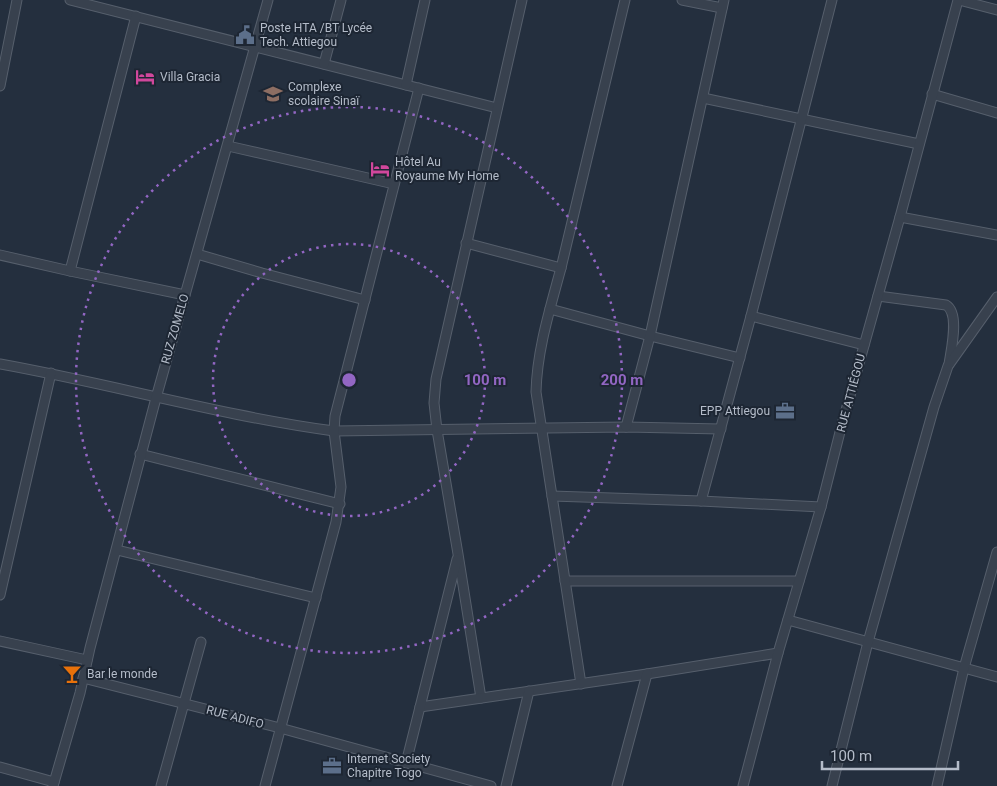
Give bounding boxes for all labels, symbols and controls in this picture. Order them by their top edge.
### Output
place label: Poste HTA /BT Lycée Tech. Attiegou [260,21,372,49]
public building icon: Poste HTA /BT Lycée Tech. Attiegou [234,24,256,46]
hotel icon: Villa Gracia [134,66,156,88]
place label: Villa Gracia [160,70,220,84]
place label: Complexe scolaire Sinaï [288,80,360,108]
school or university icon: Complexe scolaire Sinaï [262,83,284,105]
place label: Hôtel Au Royaume My Home [395,155,499,183]
hotel icon: Hôtel Au Royaume My Home [369,158,391,180]
street label: RUZ ZOMELO [158,292,192,366]
street label: RUE ATTIÉGOU [833,352,868,434]
centre of rings [340,371,358,389]
text: 100 m [464,371,506,389]
text: 200 m [601,371,643,389]
office icon: EPP Attiegou [774,400,796,422]
place label: EPP Attiegou [700,404,770,418]
bar icon: Bar le monde [61,663,83,685]
place label: Bar le monde [87,667,157,681]
street label: RUE ADIFO [205,703,265,731]
scale bar [822,738,958,770]
text: 100 m [830,747,872,765]
place label: Internet Society Chapitre Togo [347,752,431,780]
office icon: Internet Society Chapitre Togo [321,755,343,777]

